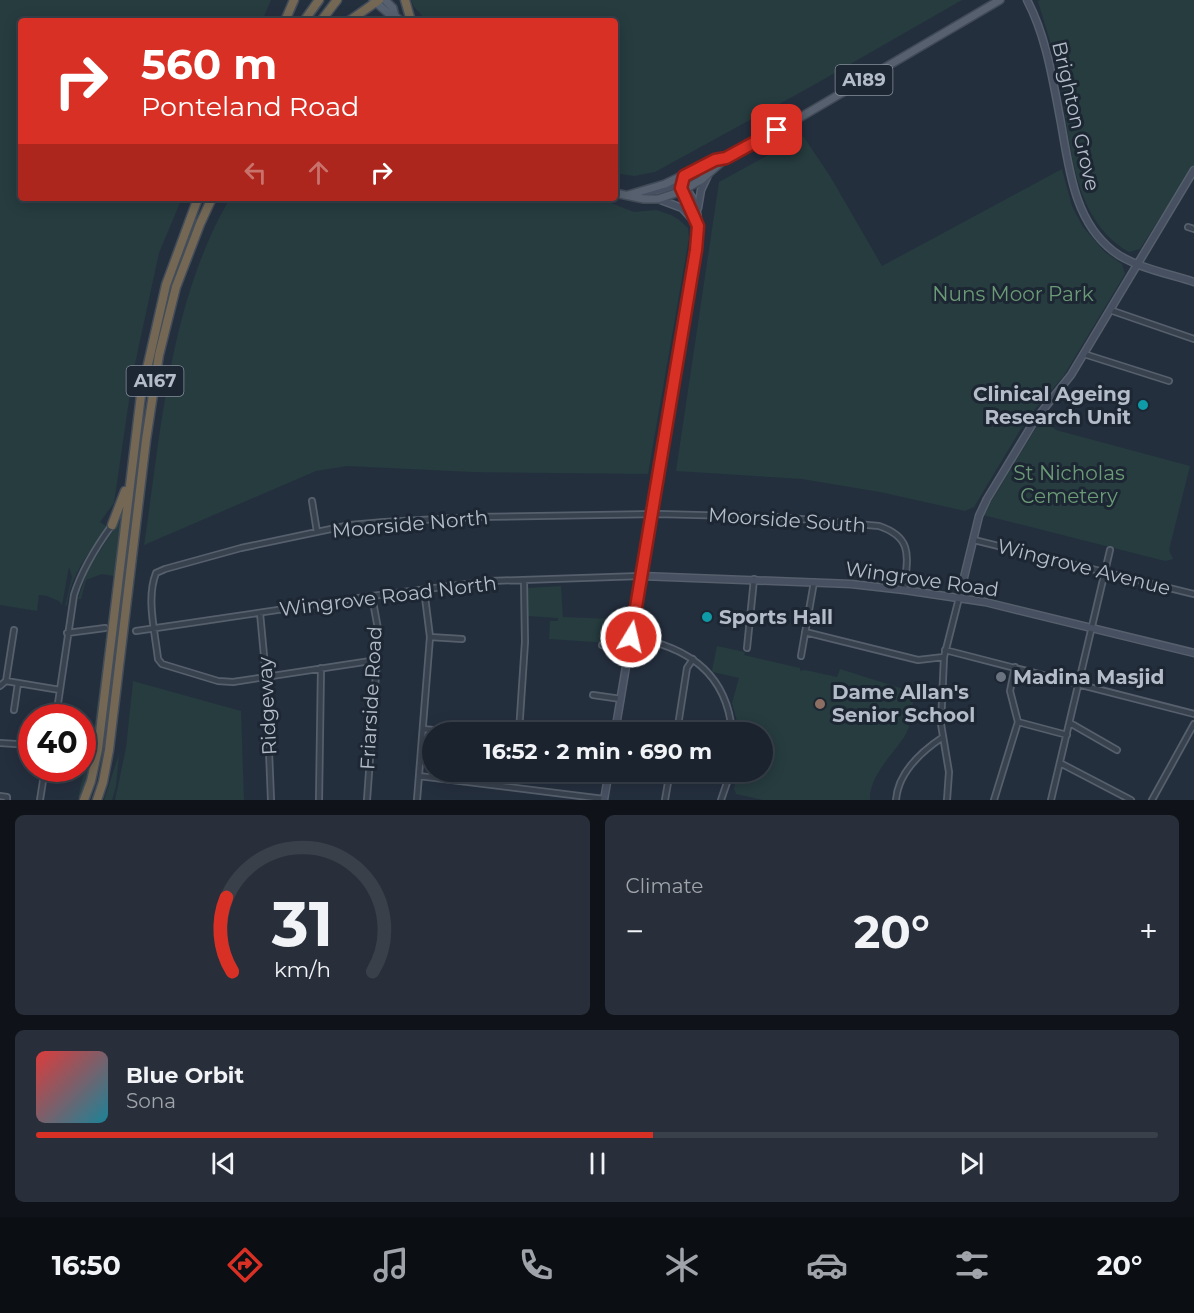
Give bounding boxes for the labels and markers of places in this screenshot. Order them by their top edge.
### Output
pin [751,104,802,155]
place label: Clinical Ageing Research Unit [973,382,1131,429]
marker: Clinical Ageing Research Unit [1136,398,1150,412]
place label: Sports Hall [719,605,833,629]
marker: Sports Hall [700,610,714,624]
place label: Madina Masjid [1013,665,1164,689]
marker: Madina Masjid [994,670,1008,684]
place label: Dame Allan's Senior School [832,680,975,727]
marker: Dame Allan's Senior School [813,697,827,711]

